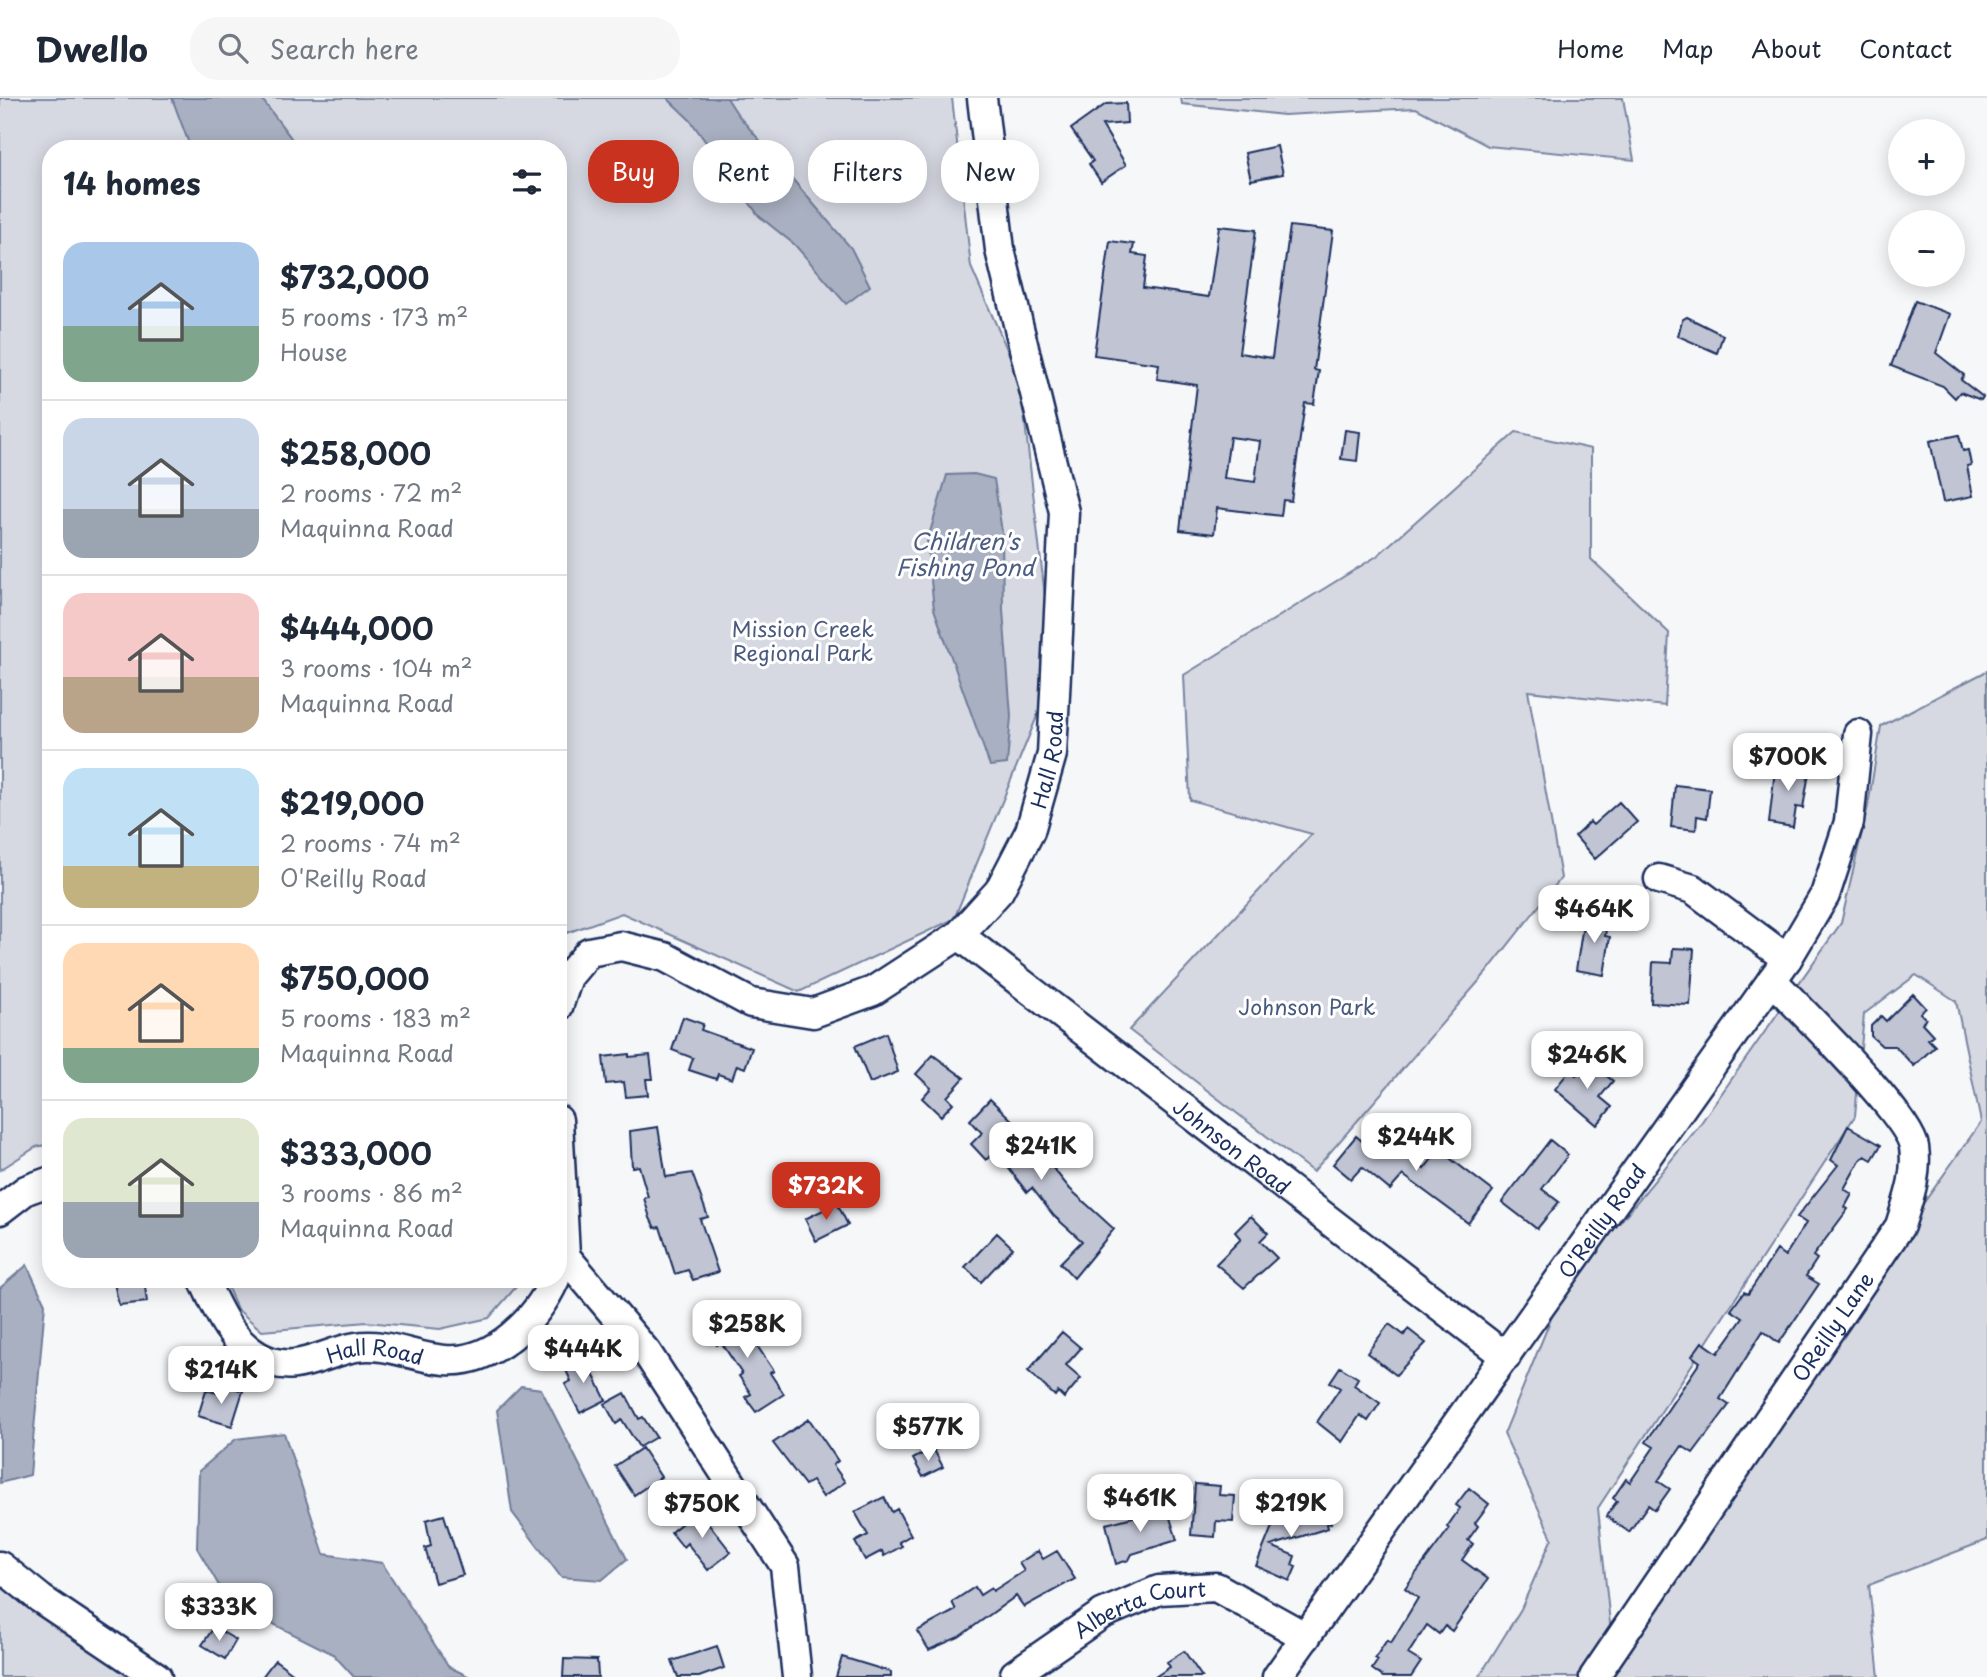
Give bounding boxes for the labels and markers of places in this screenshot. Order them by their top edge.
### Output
pin: $700K [1739,734,1837,793]
pin: $464K [1545,886,1643,945]
pin: $246K [1538,1032,1636,1091]
pin: $244K [1367,1114,1465,1173]
pin: $241K [992,1122,1090,1182]
pin: $732K [777,1162,875,1222]
pin: $258K [698,1300,796,1360]
pin: $444K [534,1326,632,1385]
pin: $214K [172,1346,270,1406]
pin: $577K [879,1404,977,1463]
pin: $461K [1091,1474,1189,1534]
pin: $750K [653,1480,751,1540]
pin: $219K [1242,1480,1340,1539]
pin: $333K [170,1584,268,1643]

